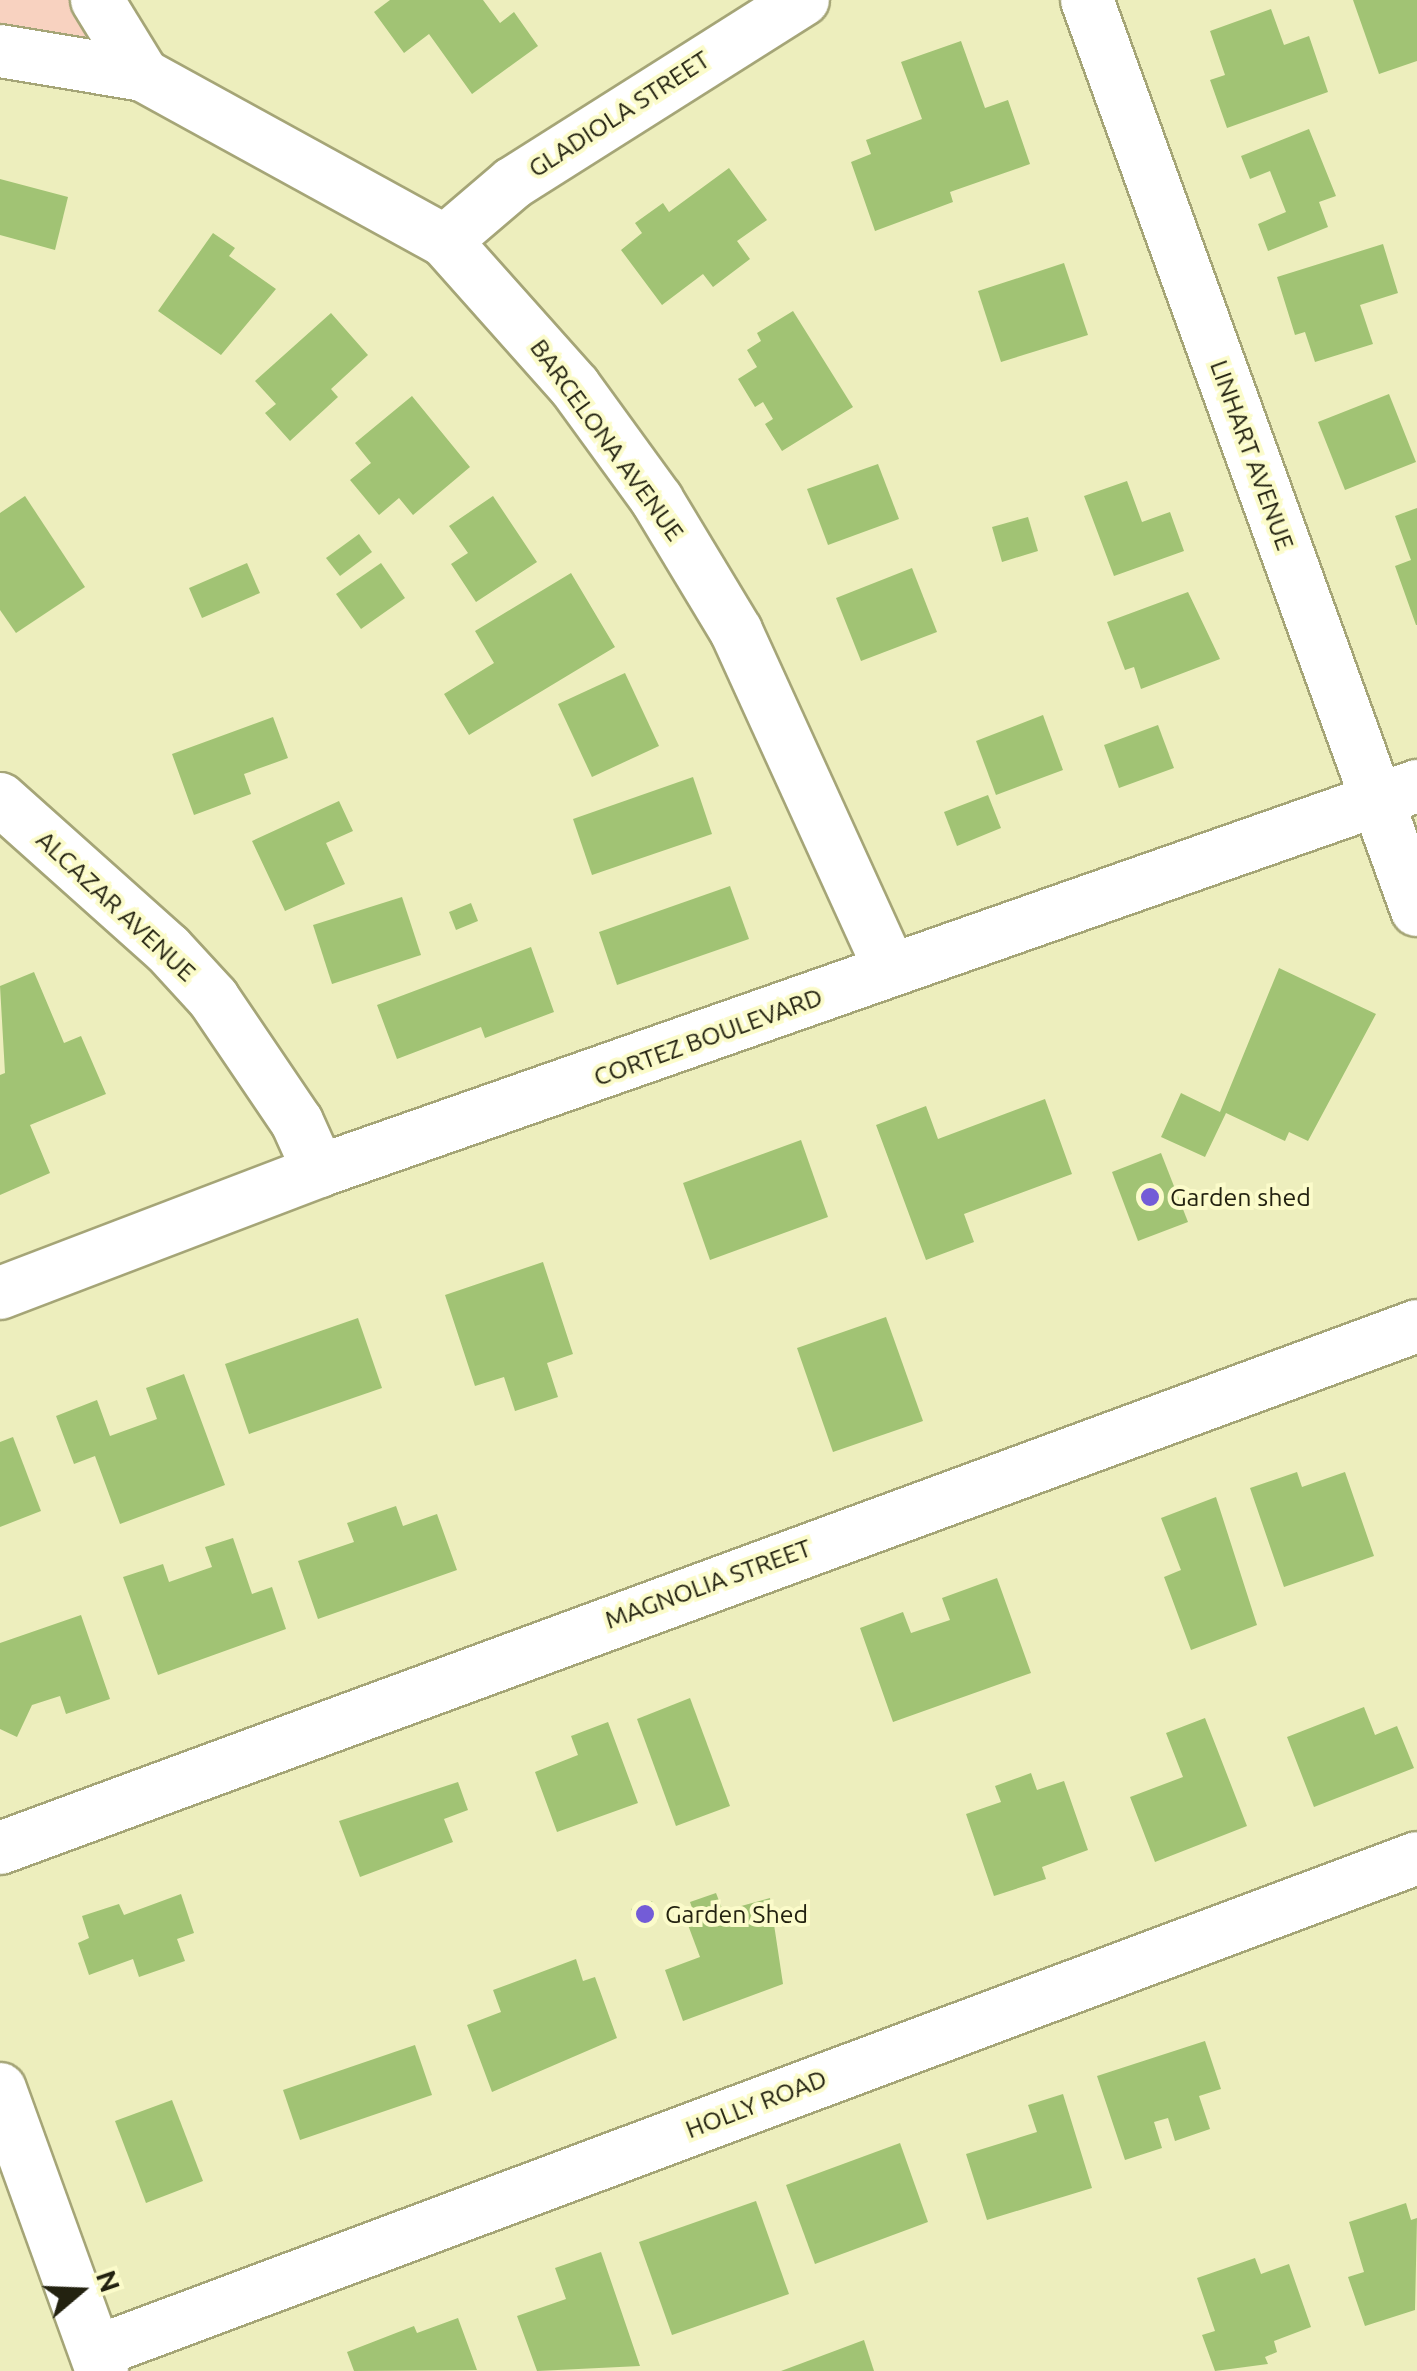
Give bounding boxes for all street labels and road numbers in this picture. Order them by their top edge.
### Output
street label: GLADIOLA STREET [523,44,715,184]
street label: BARCELONA AVENUE [524,333,690,547]
street label: LINHART AVENUE [1204,356,1300,554]
street label: ALCAZAR AVENUE [30,825,202,987]
street label: CORTEZ BOULEVARD [590,982,826,1092]
street label: MAGNOLIA STREET [601,1533,815,1635]
street label: HOLLY ROAD [681,2063,831,2145]

